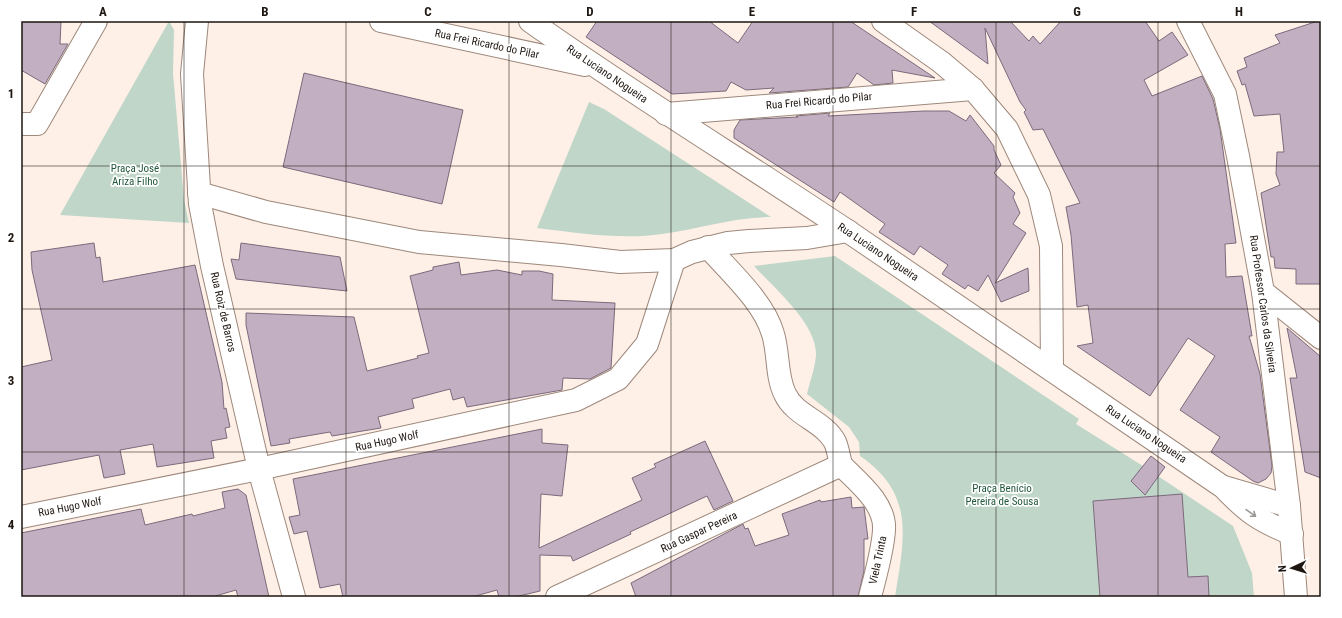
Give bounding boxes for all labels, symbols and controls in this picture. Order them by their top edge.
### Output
text: A [99,4,107,19]
text: B [261,4,269,19]
text: C [424,4,432,19]
text: D [586,4,594,19]
text: E [749,4,756,19]
text: F [911,4,917,19]
text: G [1073,4,1081,19]
text: H [1235,4,1243,19]
street label: Rua Frei Ricardo do Pilar [434,27,541,62]
street label: Rua Luciano Nogueira [564,42,650,106]
text: 1 [8,86,14,101]
street label: Rua Frei Ricardo do Pilar [765,90,873,112]
park label: Praça José Ariza Filho [111,162,159,188]
street label: Rua Luciano Nogueira [835,220,921,284]
text: 2 [8,230,15,245]
street label: Rua Professor Carlos da Silveira [1247,234,1279,374]
street label: Rua Roiz de Barros [207,271,239,353]
text: 3 [8,373,14,388]
street label: Rua Luciano Nogueira [1103,402,1189,466]
street label: Rua Hugo Wolf [354,428,420,454]
park label: Praça Benício Pereira de Sousa [965,482,1039,508]
street label: Rua Hugo Wolf [37,494,103,520]
street label: Rua Gaspar Pereira [659,509,739,555]
one-way arrow [1246,509,1257,518]
text: 4 [8,517,15,532]
street label: Viela Trinta [867,535,889,585]
north arrow [1272,548,1312,588]
text: N [1276,565,1289,572]

